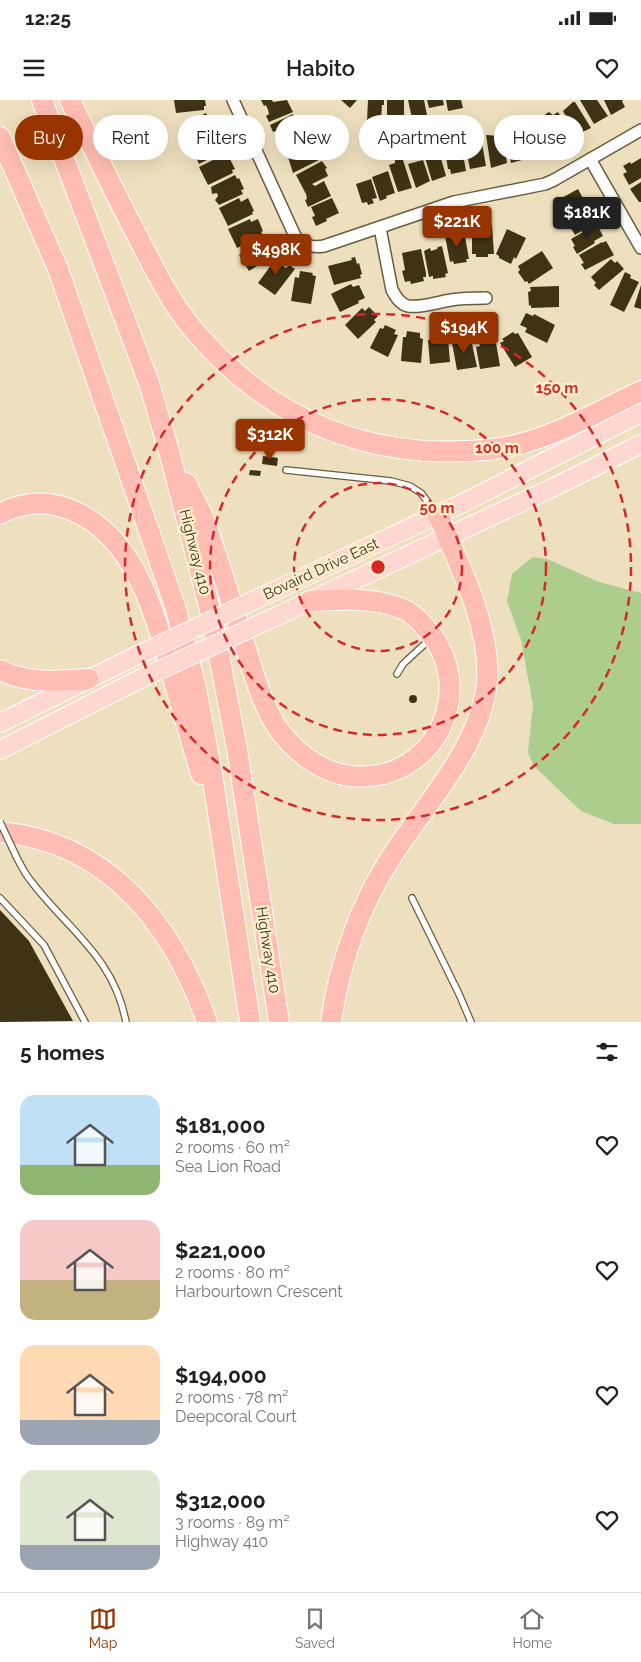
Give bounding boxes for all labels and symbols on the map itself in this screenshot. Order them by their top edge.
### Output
pin: $181K [552,196,622,239]
pin: $221K [422,206,492,248]
pin: $498K [241,234,311,276]
pin: $194K [429,312,499,354]
text: 150 m [536,379,578,397]
pin: $312K [235,418,305,461]
text: 100 m [475,439,519,457]
text: 50 m [419,499,455,517]
street label: Highway 410 [176,507,214,597]
street label: Bovaird Drive East [260,534,382,604]
centre of rings [369,558,387,576]
street label: Highway 410 [252,905,284,995]

